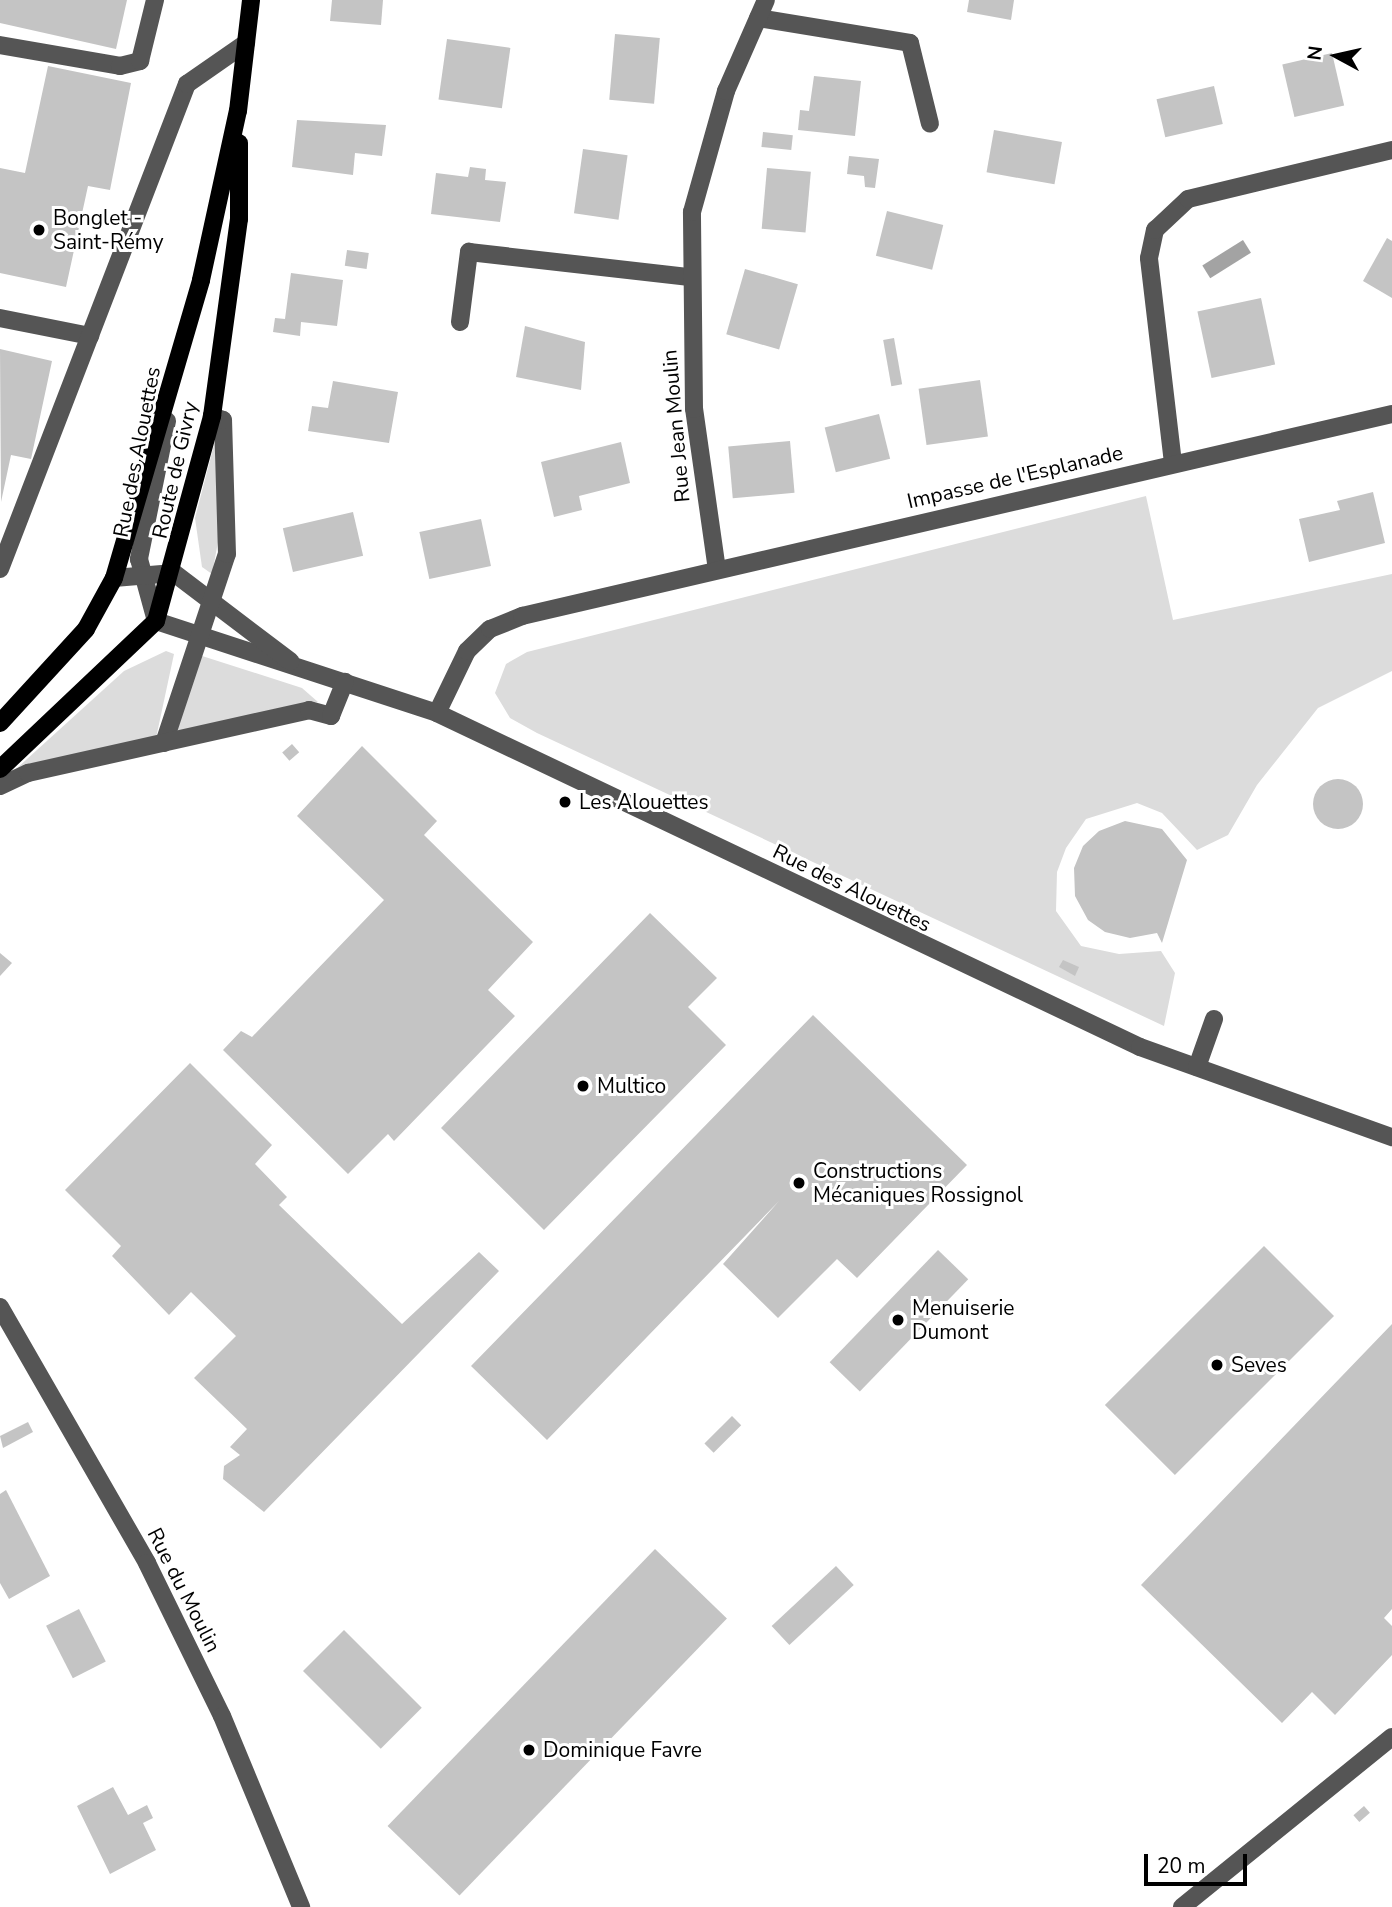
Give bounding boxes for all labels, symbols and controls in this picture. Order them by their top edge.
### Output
north arrow [1301,21,1371,91]
text: N [1301,44,1329,62]
place label: Bonglet - Saint-Rémy [53,205,164,255]
marker: Bonglet - Saint-Rémy [31,222,47,238]
street label: Rue Jean Moulin [657,349,695,503]
street label: Rue des Alouettes [108,365,166,539]
street label: Route de Givry [147,399,203,541]
street label: Impasse de l'Esplanade [905,440,1125,514]
place label: Les Alouettes [579,789,709,815]
marker: Les Alouettes [557,794,573,810]
street label: Rue des Alouettes [769,839,935,937]
place label: Multico [597,1073,666,1099]
marker: Multico [575,1078,591,1094]
place label: Constructions Mécaniques Rossignol [813,1158,1023,1208]
marker: Constructions Mécaniques Rossignol [791,1175,807,1191]
place label: Menuiserie Dumont [912,1295,1015,1345]
marker: Menuiserie Dumont [890,1312,906,1328]
place label: Seves [1231,1352,1287,1378]
marker: Seves [1209,1357,1225,1373]
street label: Rue du Moulin [142,1524,226,1656]
place label: Dominique Favre [543,1737,702,1763]
marker: Dominique Favre [521,1742,537,1758]
scale bar [1147,1840,1250,1884]
text: 20 m [1157,1852,1206,1880]

